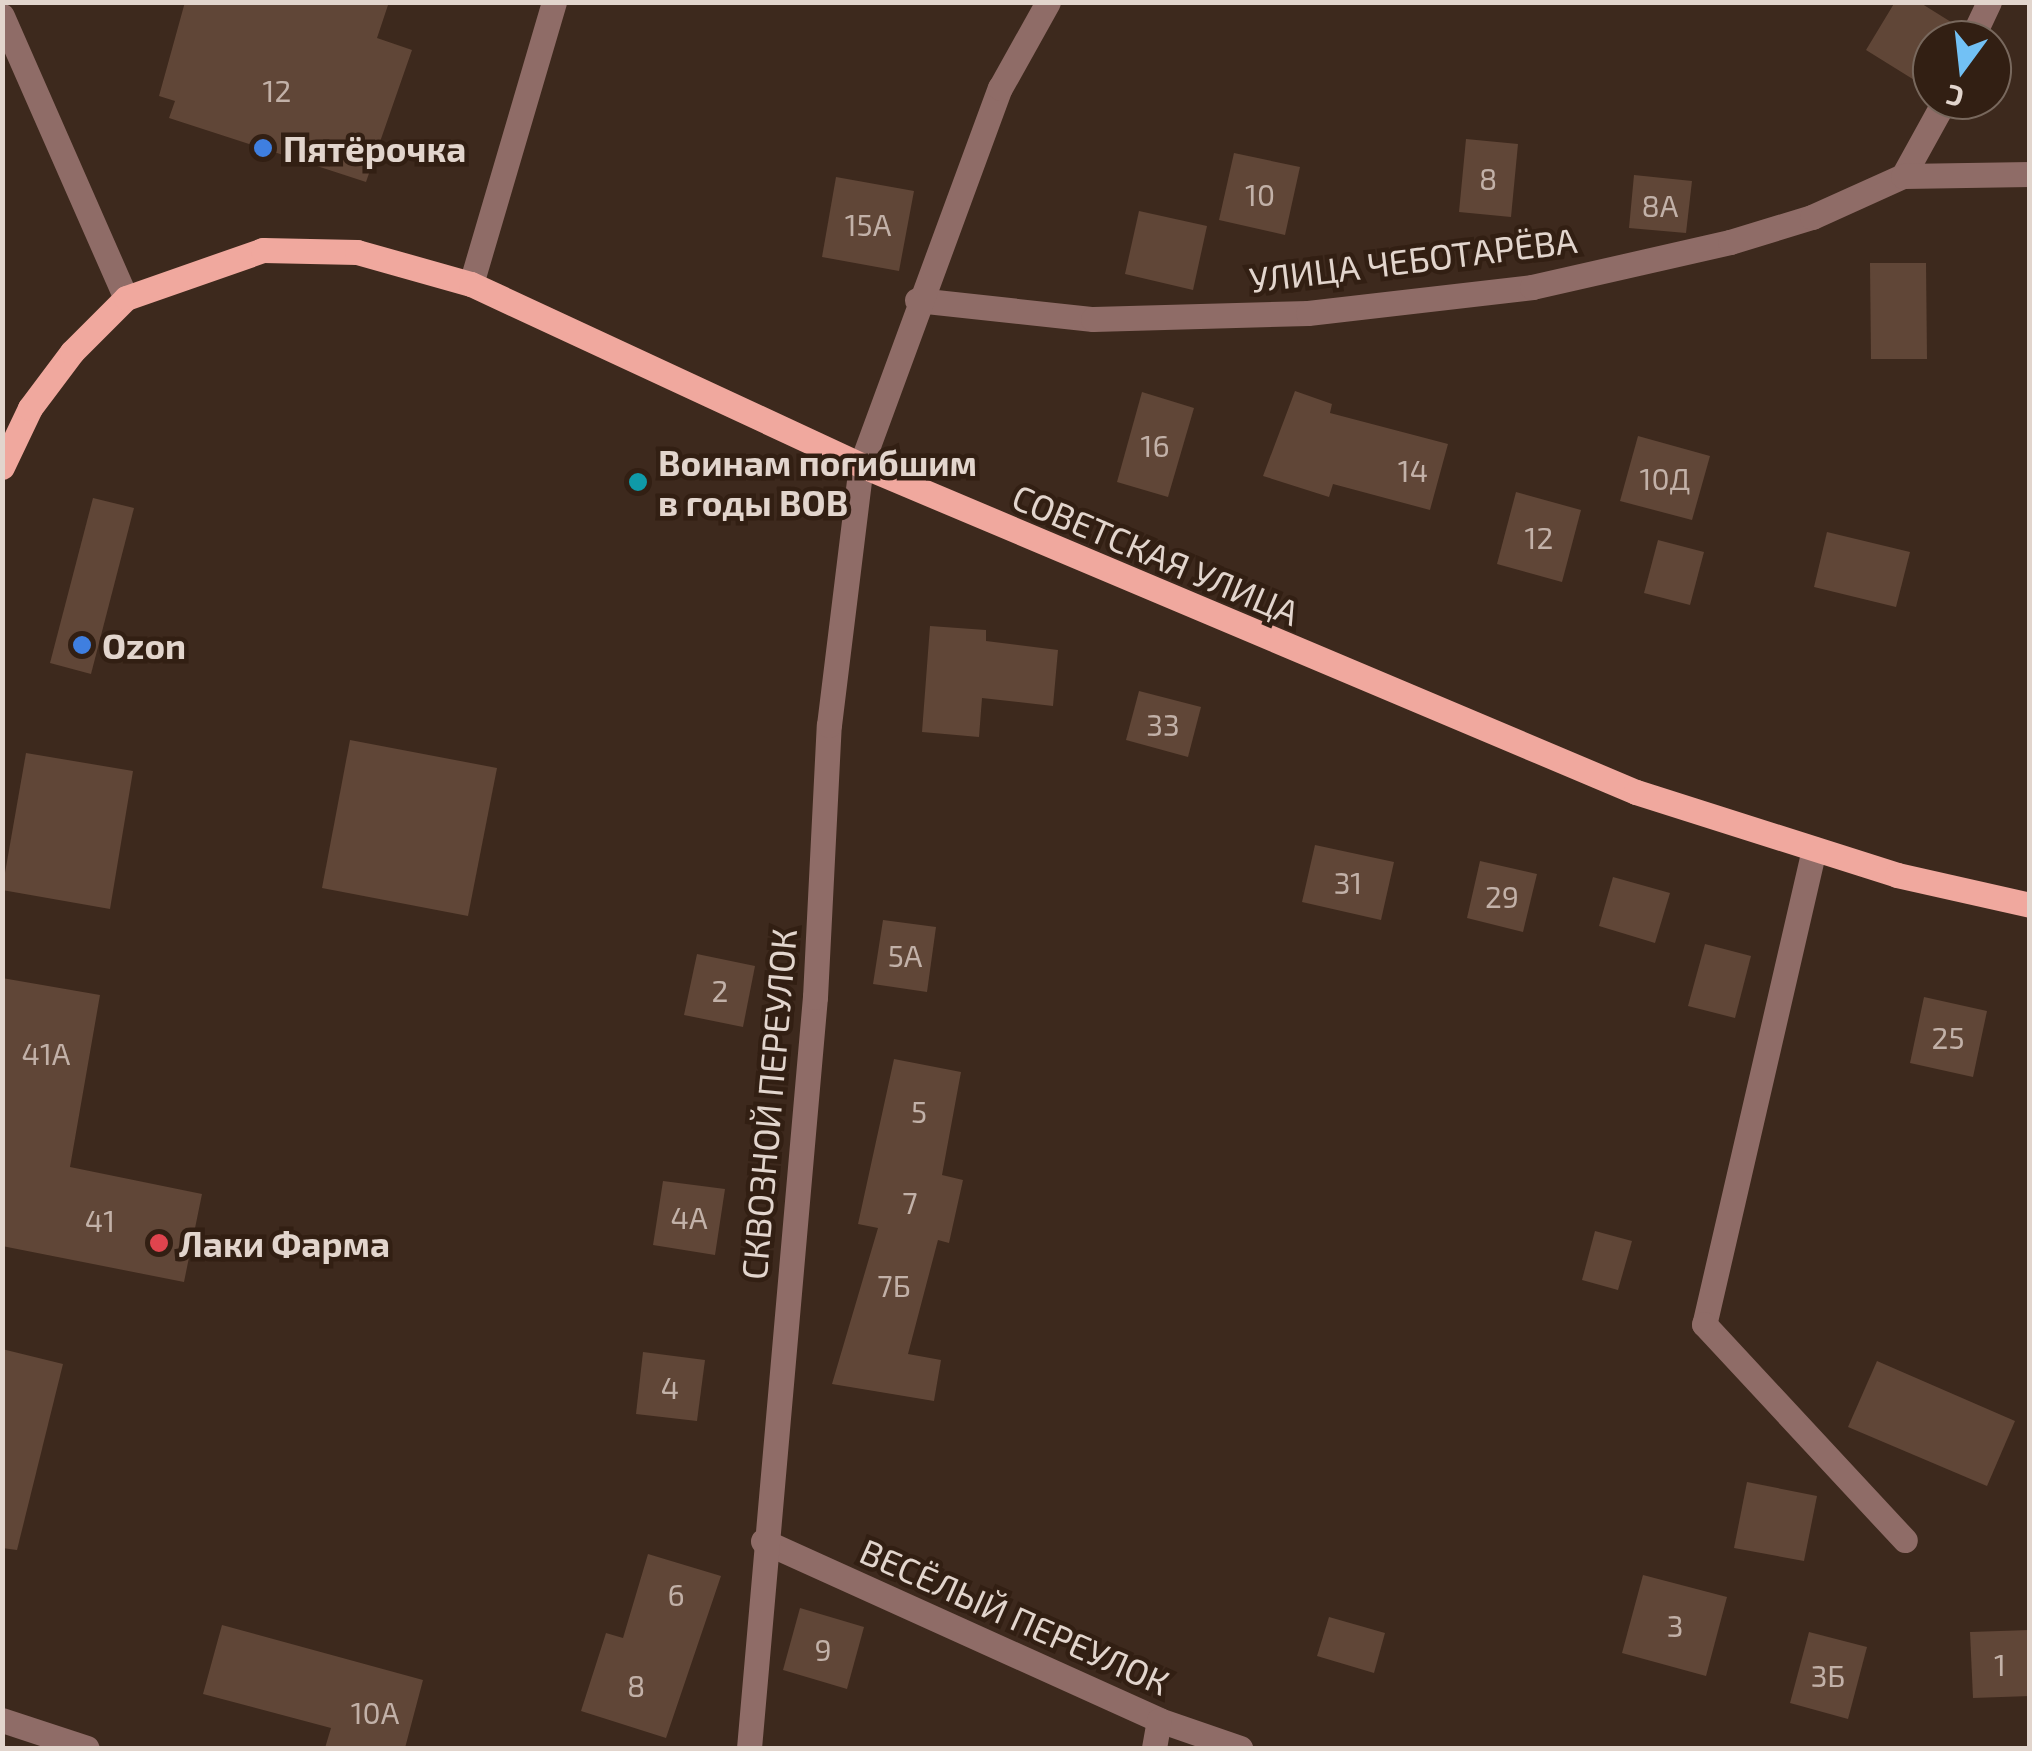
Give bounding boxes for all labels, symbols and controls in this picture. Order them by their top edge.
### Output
north arrow [1912,20,2012,120]
house number: 12 [263,72,291,108]
text: С [1942,78,1967,116]
place label: Пятёрочка [283,127,466,169]
marker: Пятёрочка [252,137,274,159]
house number: 8 [1479,160,1497,196]
house number: 10 [1245,176,1275,212]
house number: 8А [1642,187,1678,223]
house number: 15А [845,206,891,242]
street label: УЛИЦА ЧЕБОТАРЁВА [1247,218,1579,300]
house number: 16 [1140,427,1170,463]
place label: Воинам погибшим в годы ВОВ [658,441,977,523]
house number: 14 [1398,452,1428,488]
house number: 10Д [1640,460,1690,496]
marker: Воинам погибшим в годы ВОВ [627,471,649,493]
street label: СОВЕТСКАЯ УЛИЦА [1006,475,1306,633]
house number: 12 [1525,519,1553,555]
place label: Ozon [102,624,186,666]
marker: Ozon [71,634,93,656]
house number: 33 [1146,706,1180,742]
house number: 31 [1334,864,1362,900]
house number: 29 [1485,878,1519,914]
street label: СКВОЗНОЙ ПЕРЕУЛОК [732,927,804,1281]
house number: 5А [888,937,922,973]
house number: 2 [712,972,728,1008]
house number: 25 [1932,1019,1964,1055]
house number: 41А [21,1035,71,1071]
house number: 5 [911,1093,927,1129]
house number: 7 [902,1184,918,1220]
house number: 4А [670,1199,708,1235]
house number: 41 [85,1202,115,1238]
place label: Лаки Фарма [179,1222,390,1264]
marker: Лаки Фарма [148,1232,170,1254]
house number: 7Б [877,1267,911,1303]
house number: 4 [661,1369,679,1405]
street label: ВЕСЁЛЫЙ ПЕРЕУЛОК [854,1529,1176,1703]
house number: 6 [667,1576,685,1612]
house number: 3 [1667,1607,1683,1643]
house number: 9 [814,1631,832,1667]
house number: 1 [1994,1646,2006,1682]
house number: 3Б [1811,1657,1845,1693]
house number: 8 [627,1667,645,1703]
house number: 10А [351,1694,399,1730]

